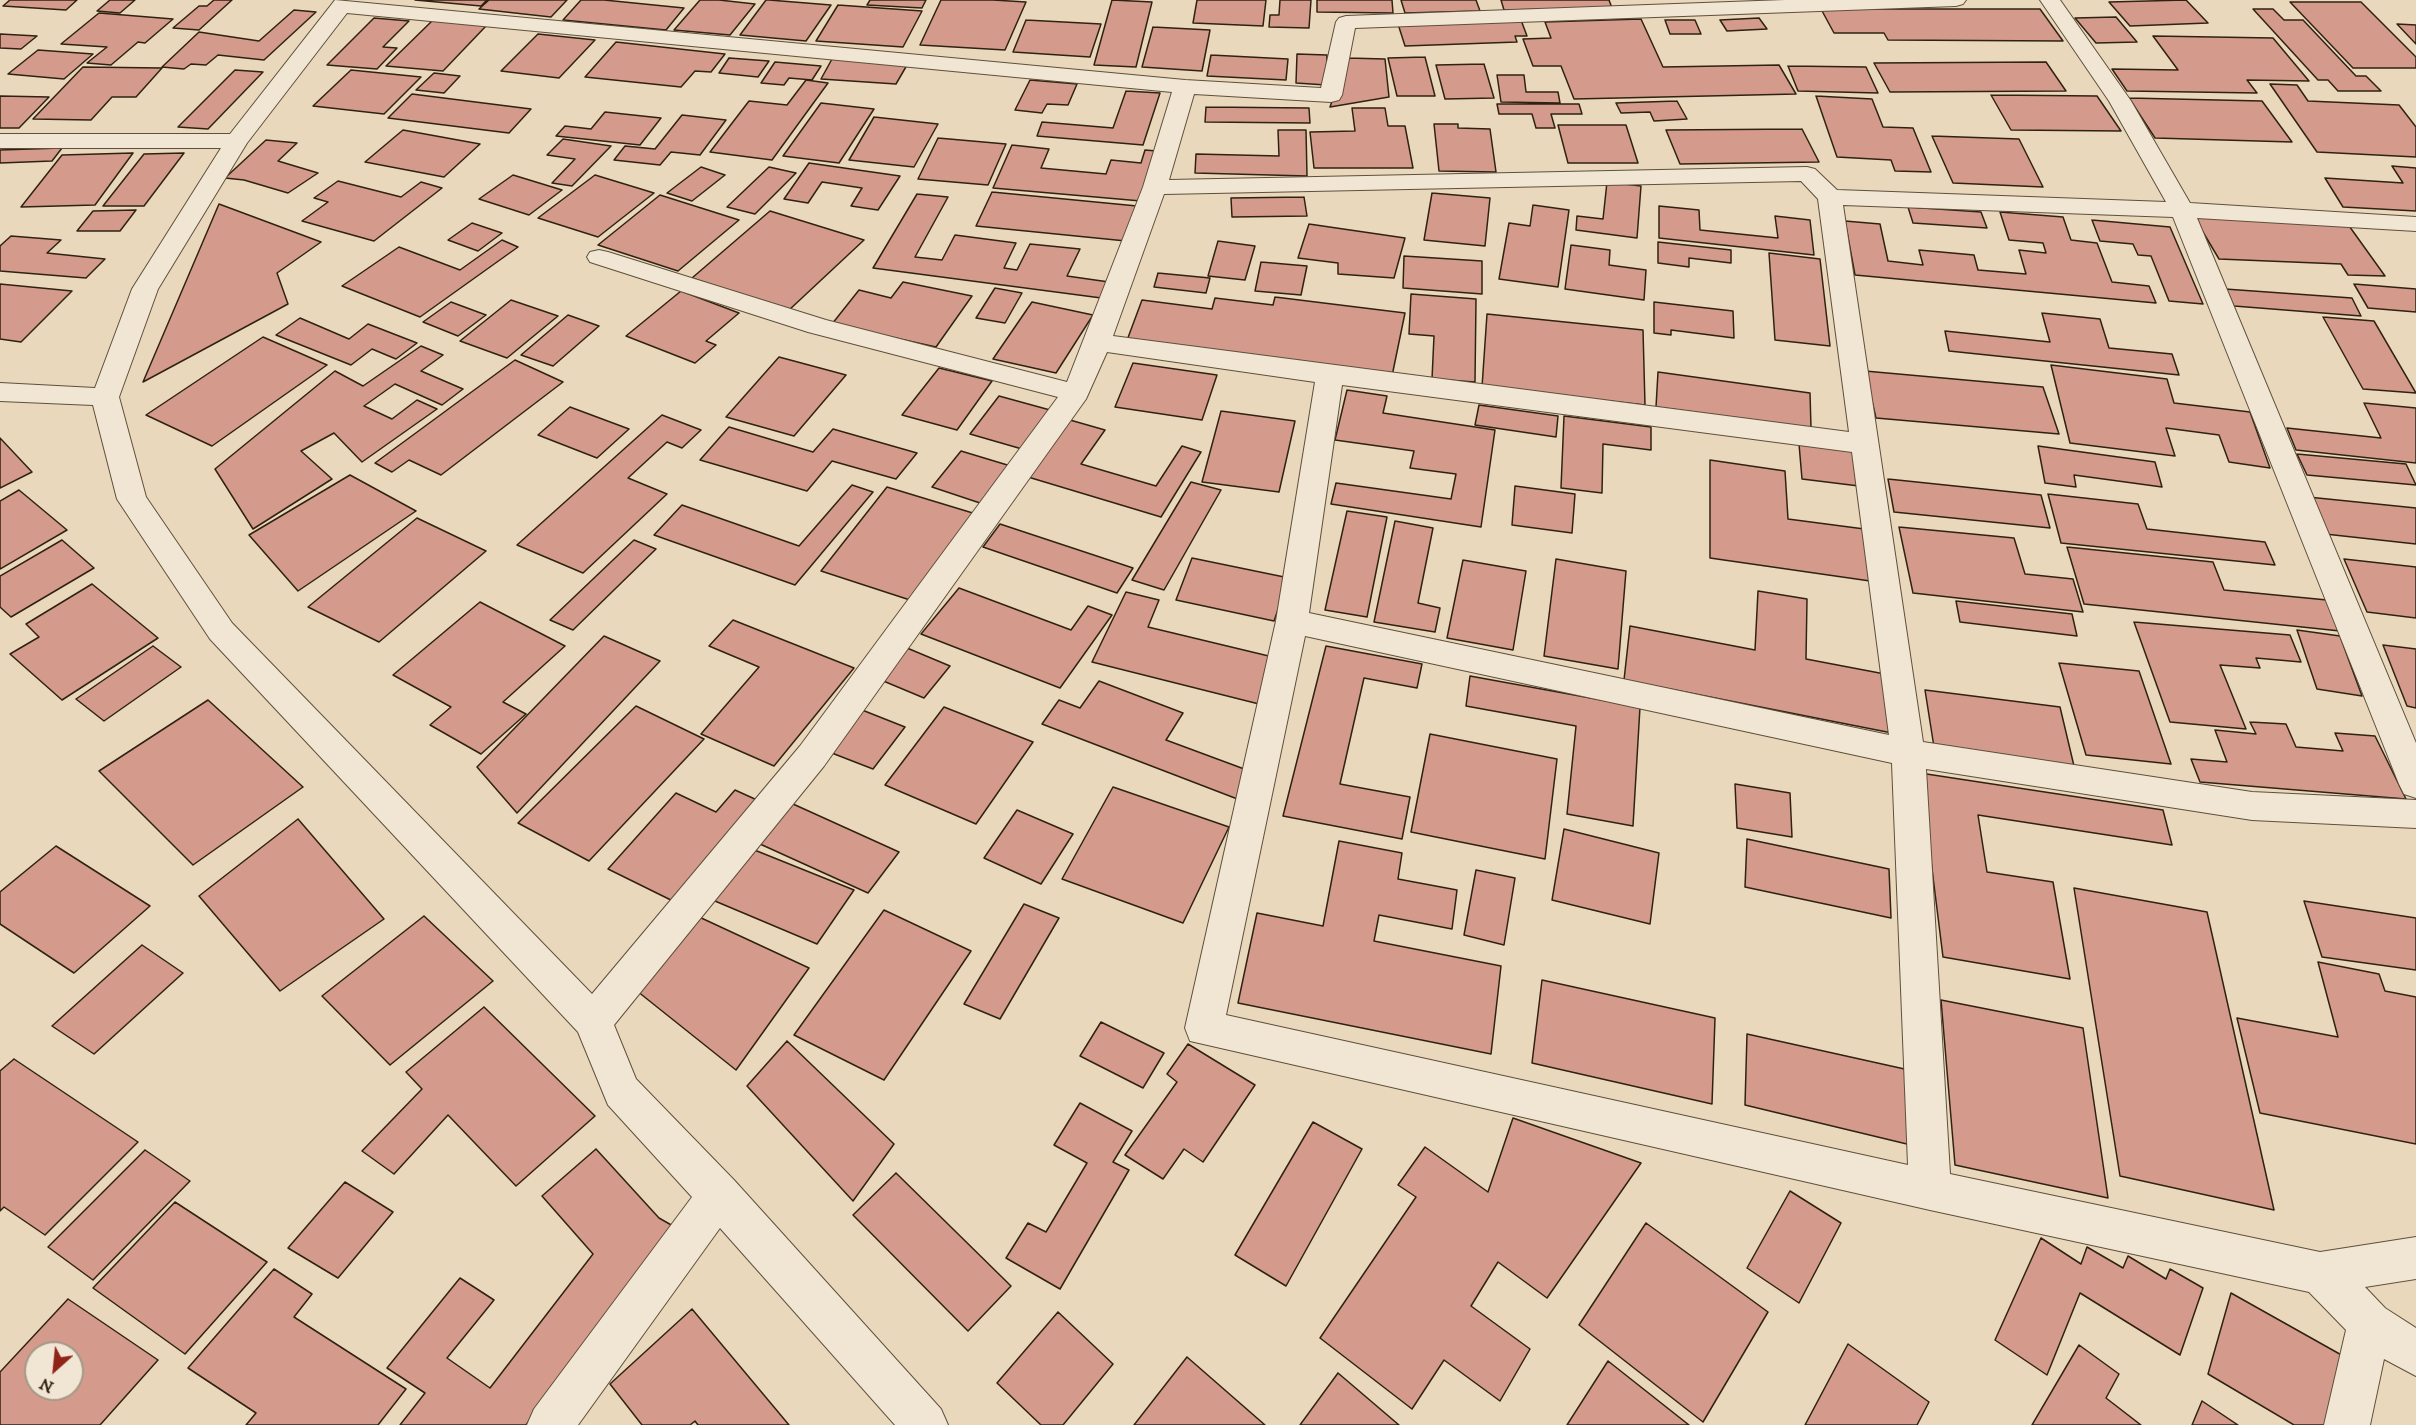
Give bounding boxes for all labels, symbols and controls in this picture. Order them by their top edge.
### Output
north arrow [24,1341,84,1401]
text: N [36,1373,57,1397]

